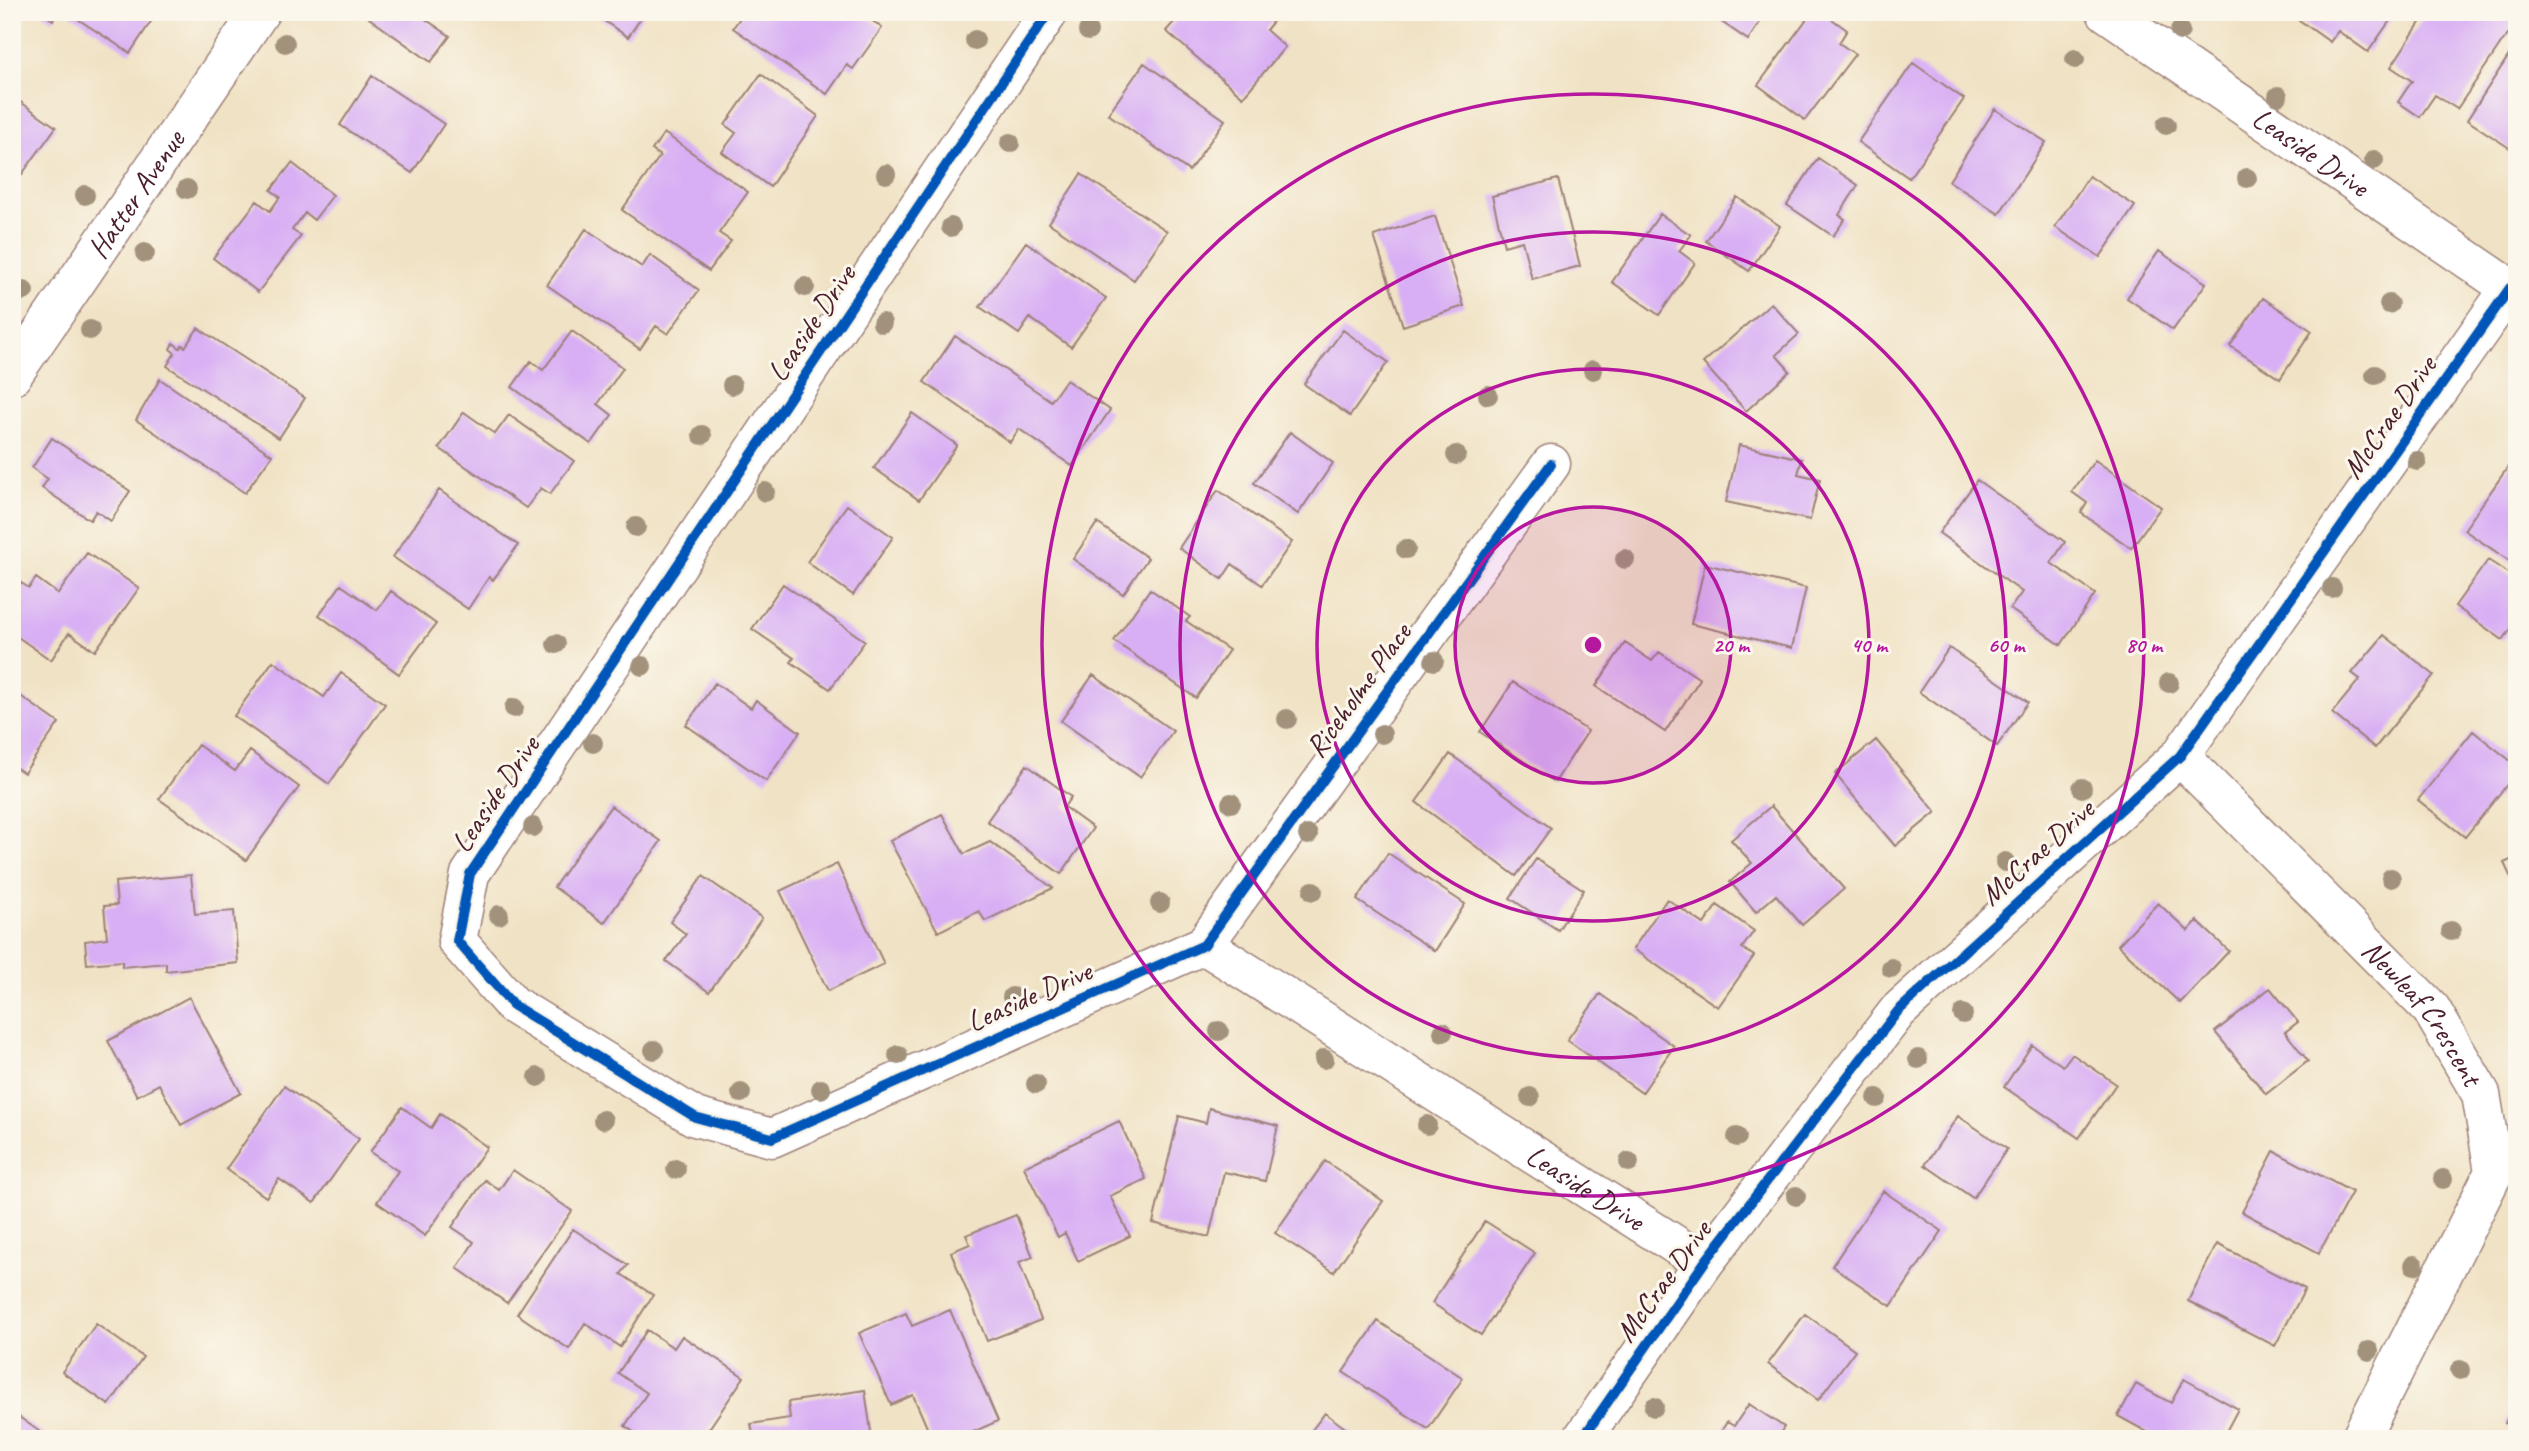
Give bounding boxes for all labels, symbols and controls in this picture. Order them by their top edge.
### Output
street label: Leaside Drive [2245,99,2378,206]
street label: Hatter Avenue [79,121,194,265]
street label: Leaside Drive [758,256,865,389]
street label: McCrae Drive [2333,346,2446,486]
street label: Riceholme Place [1296,613,1421,765]
text: 20 m [1713,632,1751,658]
text: 40 m [1851,632,1889,658]
text: 60 m [1988,632,2026,658]
text: 80 m [2126,632,2164,658]
centre of rings [1581,633,1605,657]
street label: Leaside Drive [442,727,549,860]
street label: McCrae Drive [1972,789,2104,913]
street label: Newleaf Crescent [2354,931,2492,1095]
street label: Leaside Drive [961,951,1099,1040]
street label: Leaside Drive [1519,1136,1653,1240]
street label: McCrae Drive [1606,1211,1721,1349]

